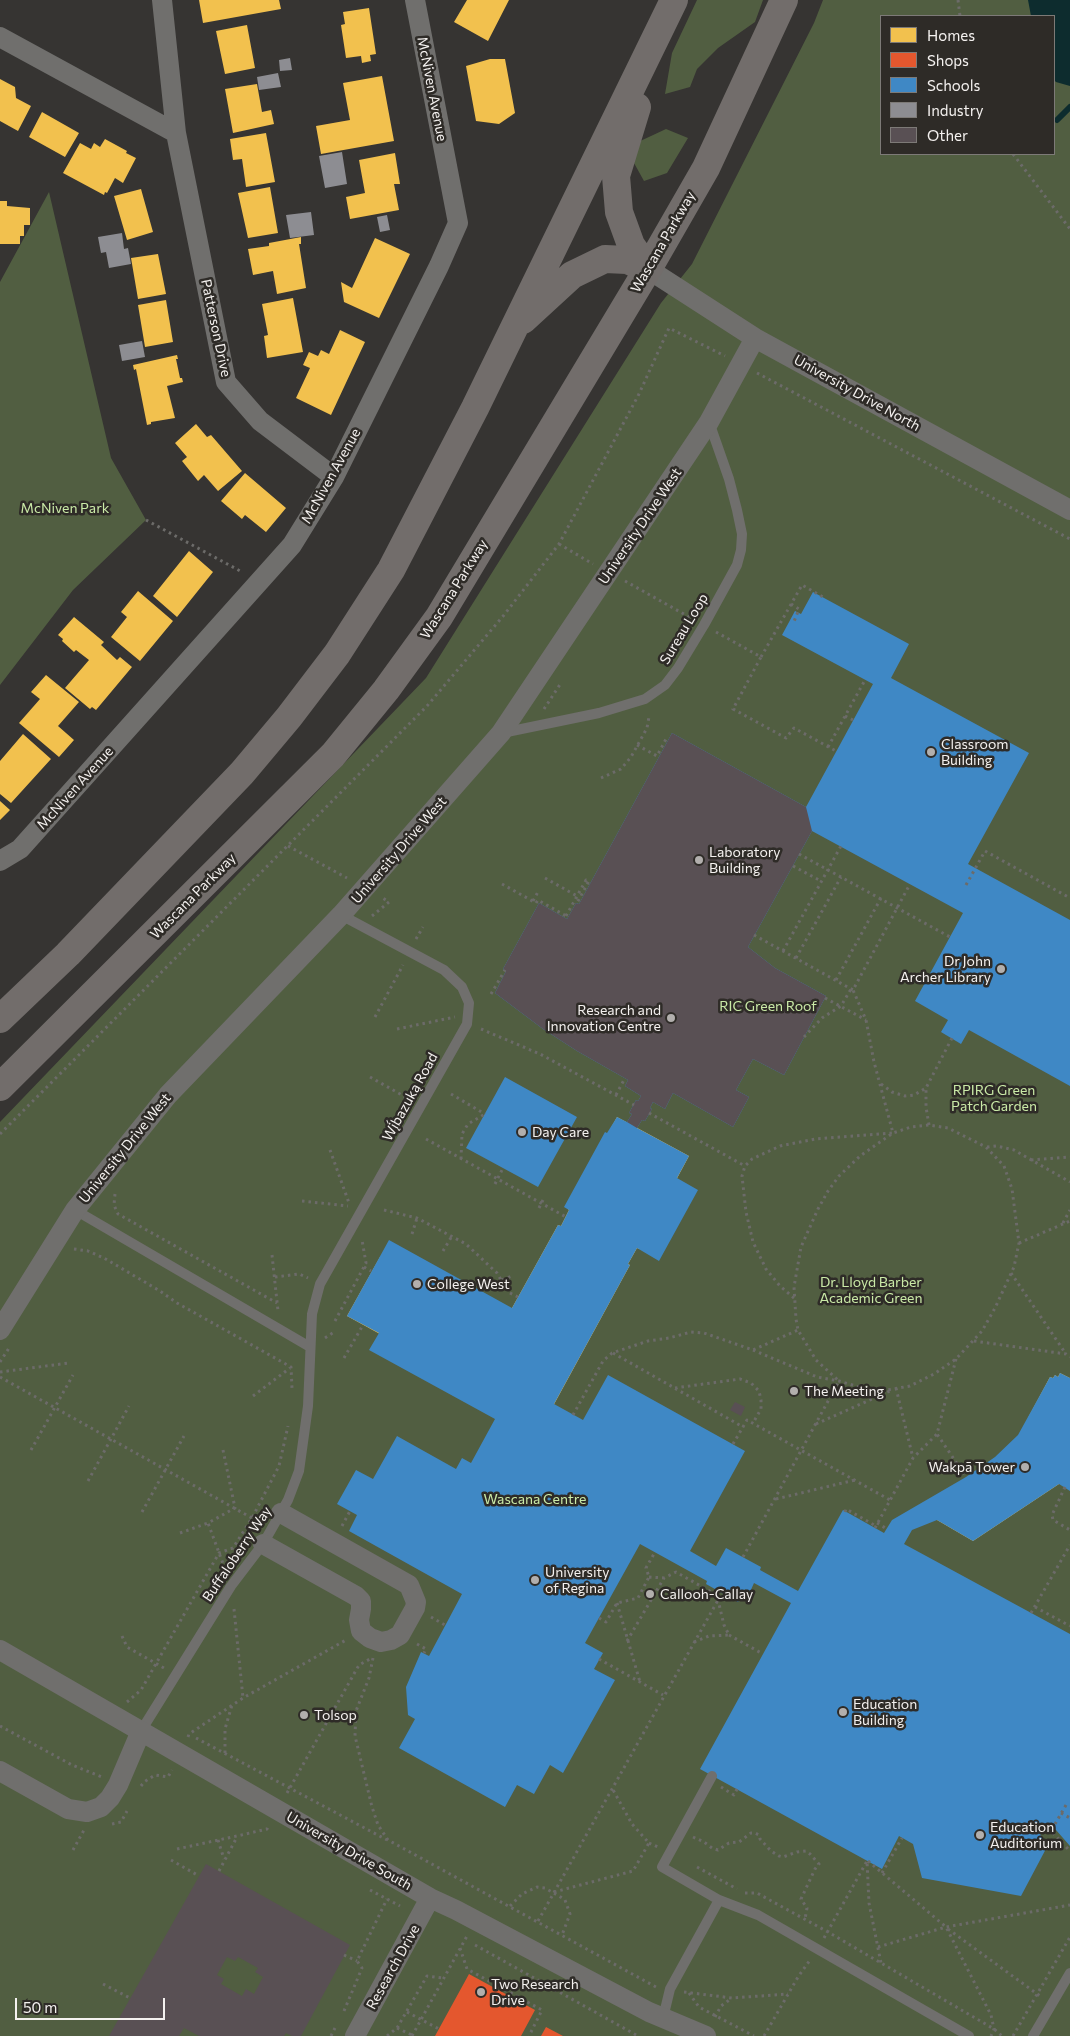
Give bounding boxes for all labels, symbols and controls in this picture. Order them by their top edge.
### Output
legend [880,15,1055,155]
text: Homes [927,26,975,44]
street label: McNiven Avenue [414,35,450,143]
text: Shops [927,51,969,69]
text: Schools [927,76,980,94]
text: Industry [927,101,984,119]
text: Other [927,126,968,144]
street label: Wascana Parkway [627,188,699,296]
street label: Patterson Drive [197,278,235,378]
street label: University Drive North [791,351,923,435]
street label: McNiven Avenue [298,426,364,526]
street label: University Drive West [595,465,685,587]
park label: McNiven Park [21,500,109,516]
street label: Wascana Parkway [417,536,491,642]
street label: Sureau Loop [656,591,712,667]
place label: Classroom Building [941,736,1008,769]
street label: McNiven Avenue [33,743,117,833]
marker: Classroom Building [925,746,937,758]
street label: University Drive West [348,793,450,907]
place label: Laboratory Building [709,844,781,876]
street label: Wascana Parkway [147,850,239,942]
marker: Laboratory Building [693,854,705,866]
place label: Dr John Archer Library [900,953,991,986]
marker: Dr John Archer Library [995,963,1007,975]
park label: RIC Green Roof [719,998,817,1014]
place label: Research and Innovation Centre [547,1002,661,1034]
marker: Research and Innovation Centre [665,1012,677,1024]
street label: Wį́bazuką Road [379,1050,441,1144]
park label: RPIRG Green Patch Garden [951,1082,1037,1114]
street label: University Drive West [76,1090,174,1206]
place label: Day Care [532,1124,589,1140]
marker: Day Care [516,1126,528,1138]
park label: Dr. Lloyd Barber Academic Green [820,1274,922,1306]
place label: College West [427,1276,510,1292]
marker: College West [411,1278,423,1290]
place label: The Meeting [804,1383,884,1399]
marker: The Meeting [788,1385,800,1397]
place label: Wakpā Tower [928,1459,1015,1475]
marker: Wakpā Tower [1019,1461,1031,1473]
park label: Wascana Centre [484,1491,586,1507]
street label: Buffaloberry Way [199,1503,275,1605]
place label: University of Regina [545,1564,609,1596]
marker: University of Regina [529,1574,541,1586]
place label: Callooh-Callay [660,1586,753,1602]
marker: Callooh-Callay [644,1588,656,1600]
place label: Education Building [853,1696,917,1728]
marker: Education Building [837,1706,849,1718]
place label: Tolsop [314,1707,357,1723]
marker: Tolsop [298,1709,310,1721]
street label: University Drive South [283,1808,415,1894]
place label: Education Auditorium [990,1819,1062,1851]
marker: Education Auditorium [974,1829,986,1841]
street label: Research Drive [363,1922,423,2012]
place label: Two Research Drive [491,1976,579,2008]
marker: Two Research Drive [475,1986,487,1998]
scale bar [18,1988,168,2020]
text: 50 m [23,1998,57,2016]

